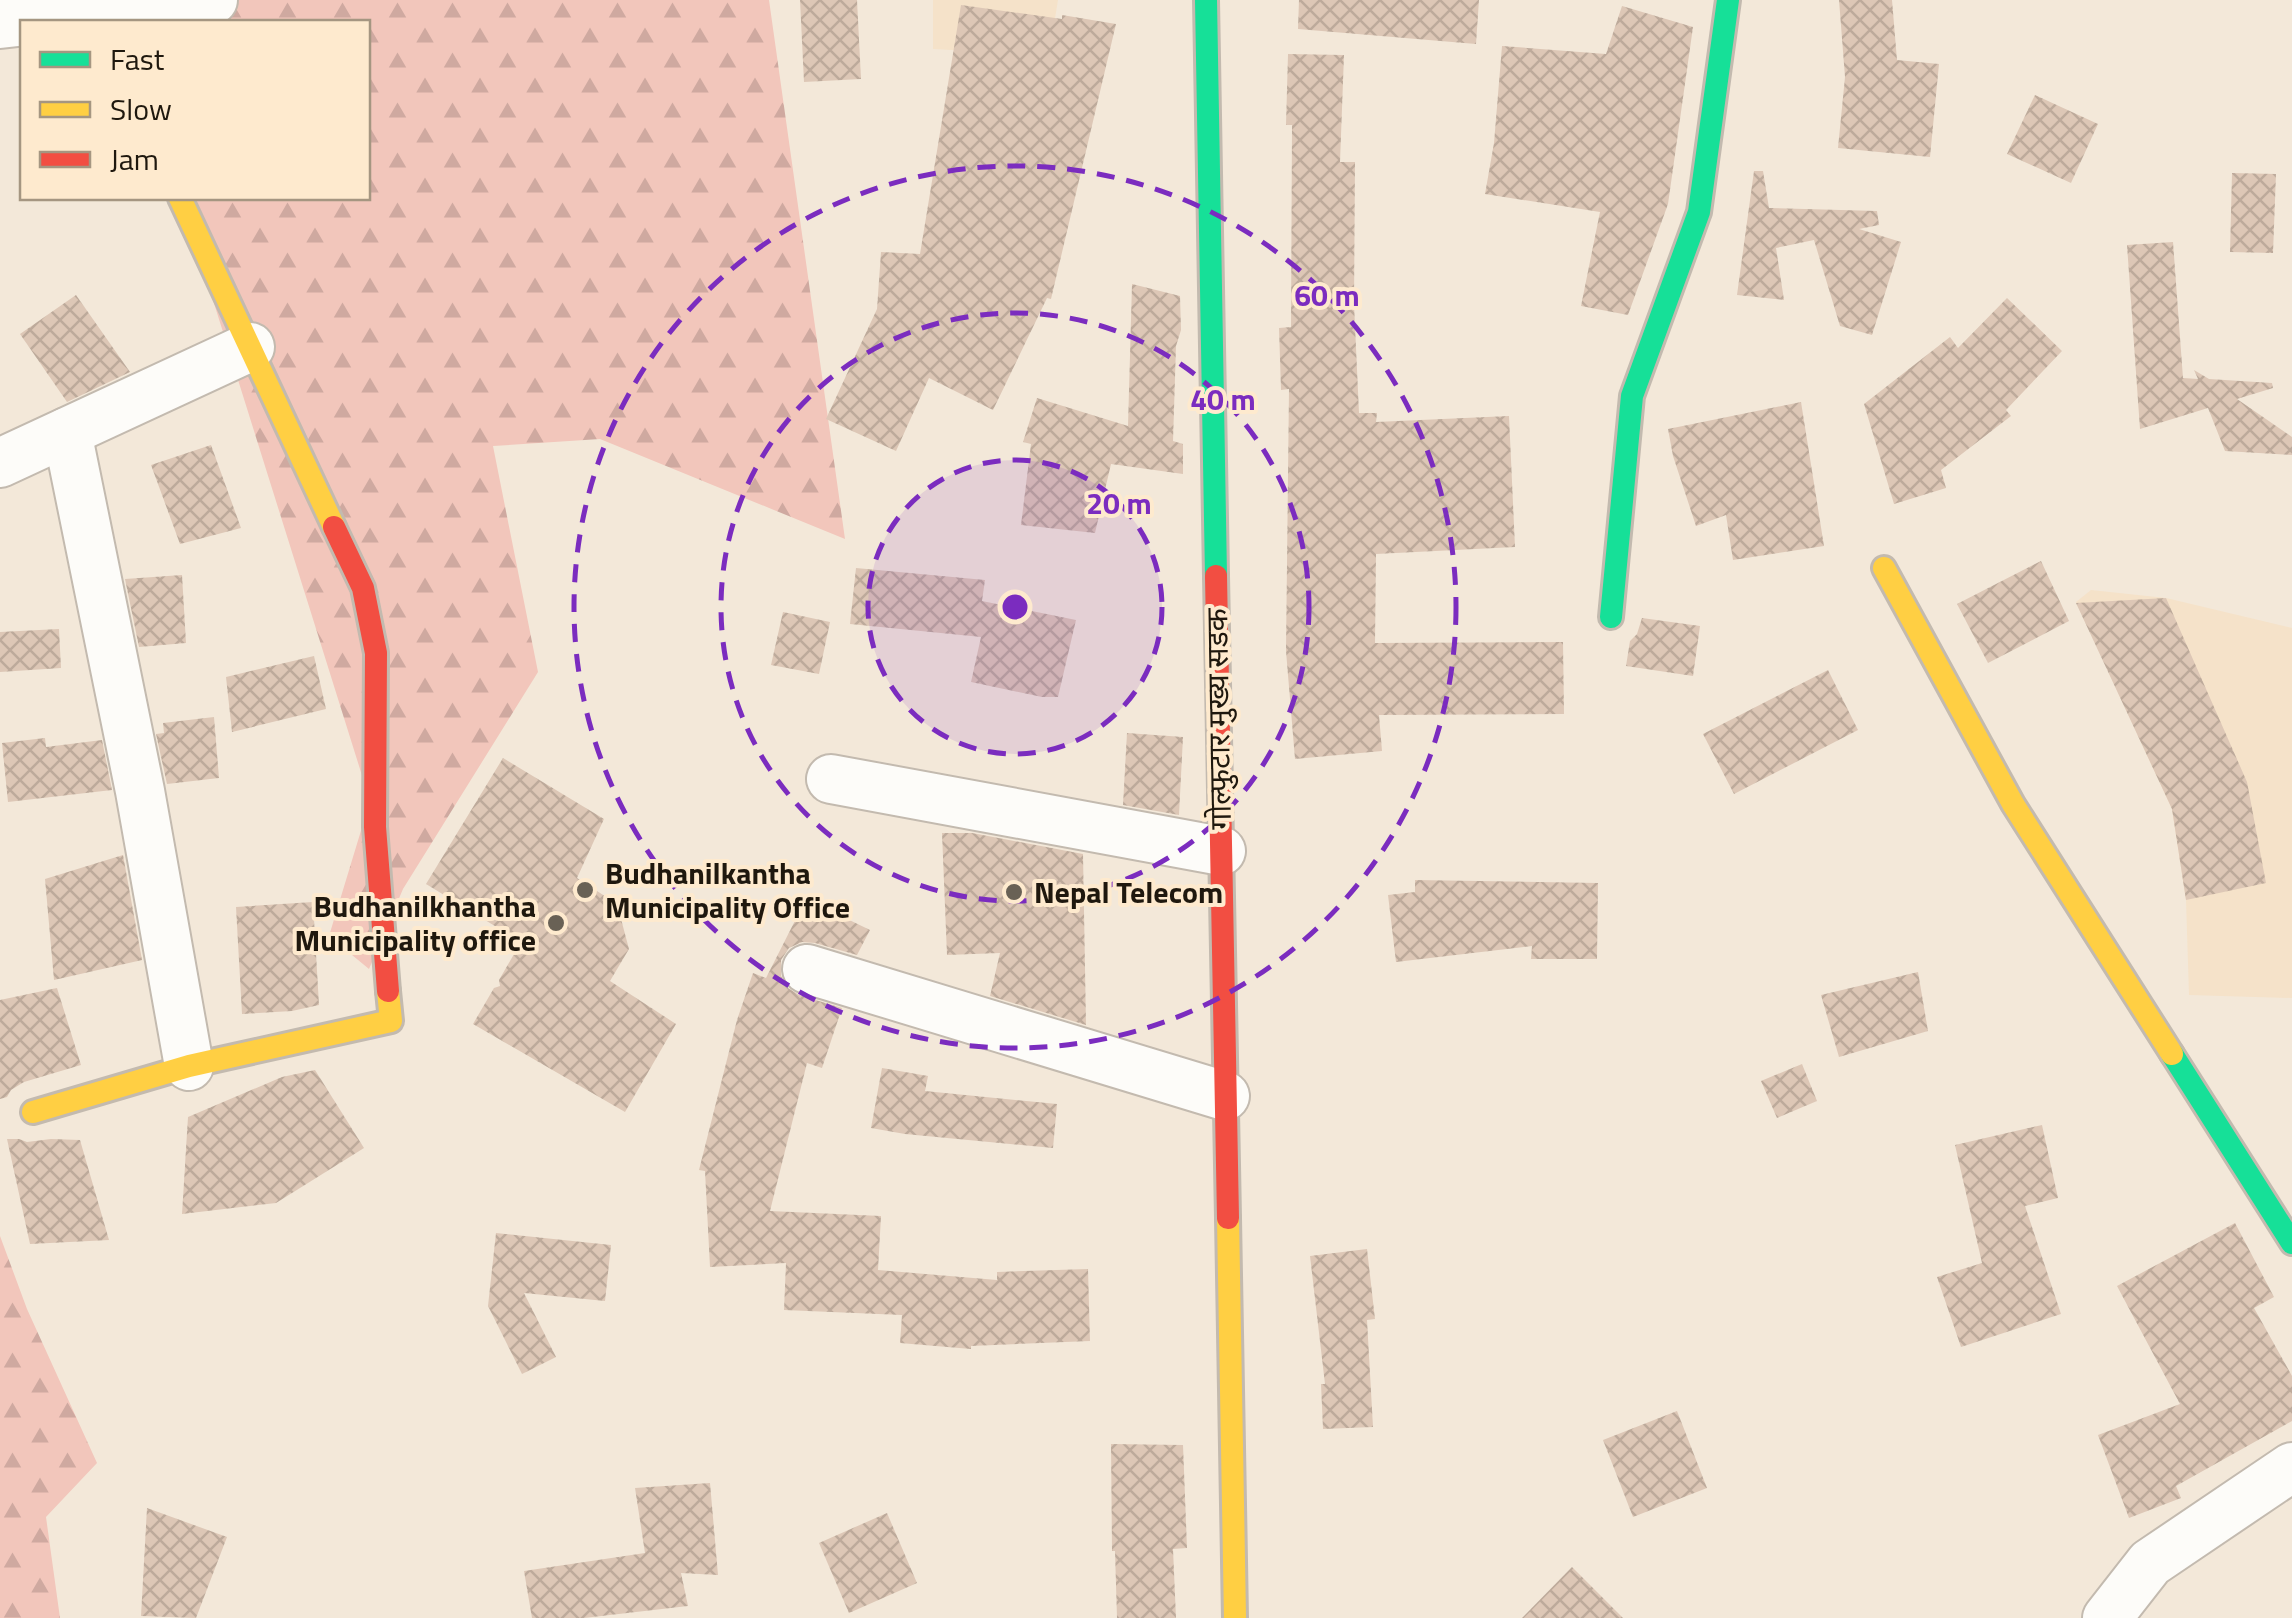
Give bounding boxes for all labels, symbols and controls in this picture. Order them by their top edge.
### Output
legend [20,20,370,200]
text: Fast [110,36,165,82]
text: Slow [110,86,172,132]
text: Jam [110,136,159,182]
text: 60 m [1294,272,1360,318]
text: 40 m [1190,376,1256,422]
text: 20 m [1086,480,1152,526]
centre of rings [997,589,1033,625]
street label: गोल्फुटार मुख्य सडक [1193,607,1243,830]
place label: Budhanilkantha Municipality Office [605,850,850,930]
place label: Nepal Telecom [1034,869,1223,915]
marker: Budhanilkantha Municipality Office [574,879,596,901]
marker: Nepal Telecom [1003,881,1025,903]
place label: Budhanilkhantha Municipality office [295,883,536,963]
marker: Budhanilkhantha Municipality office [545,912,567,934]

